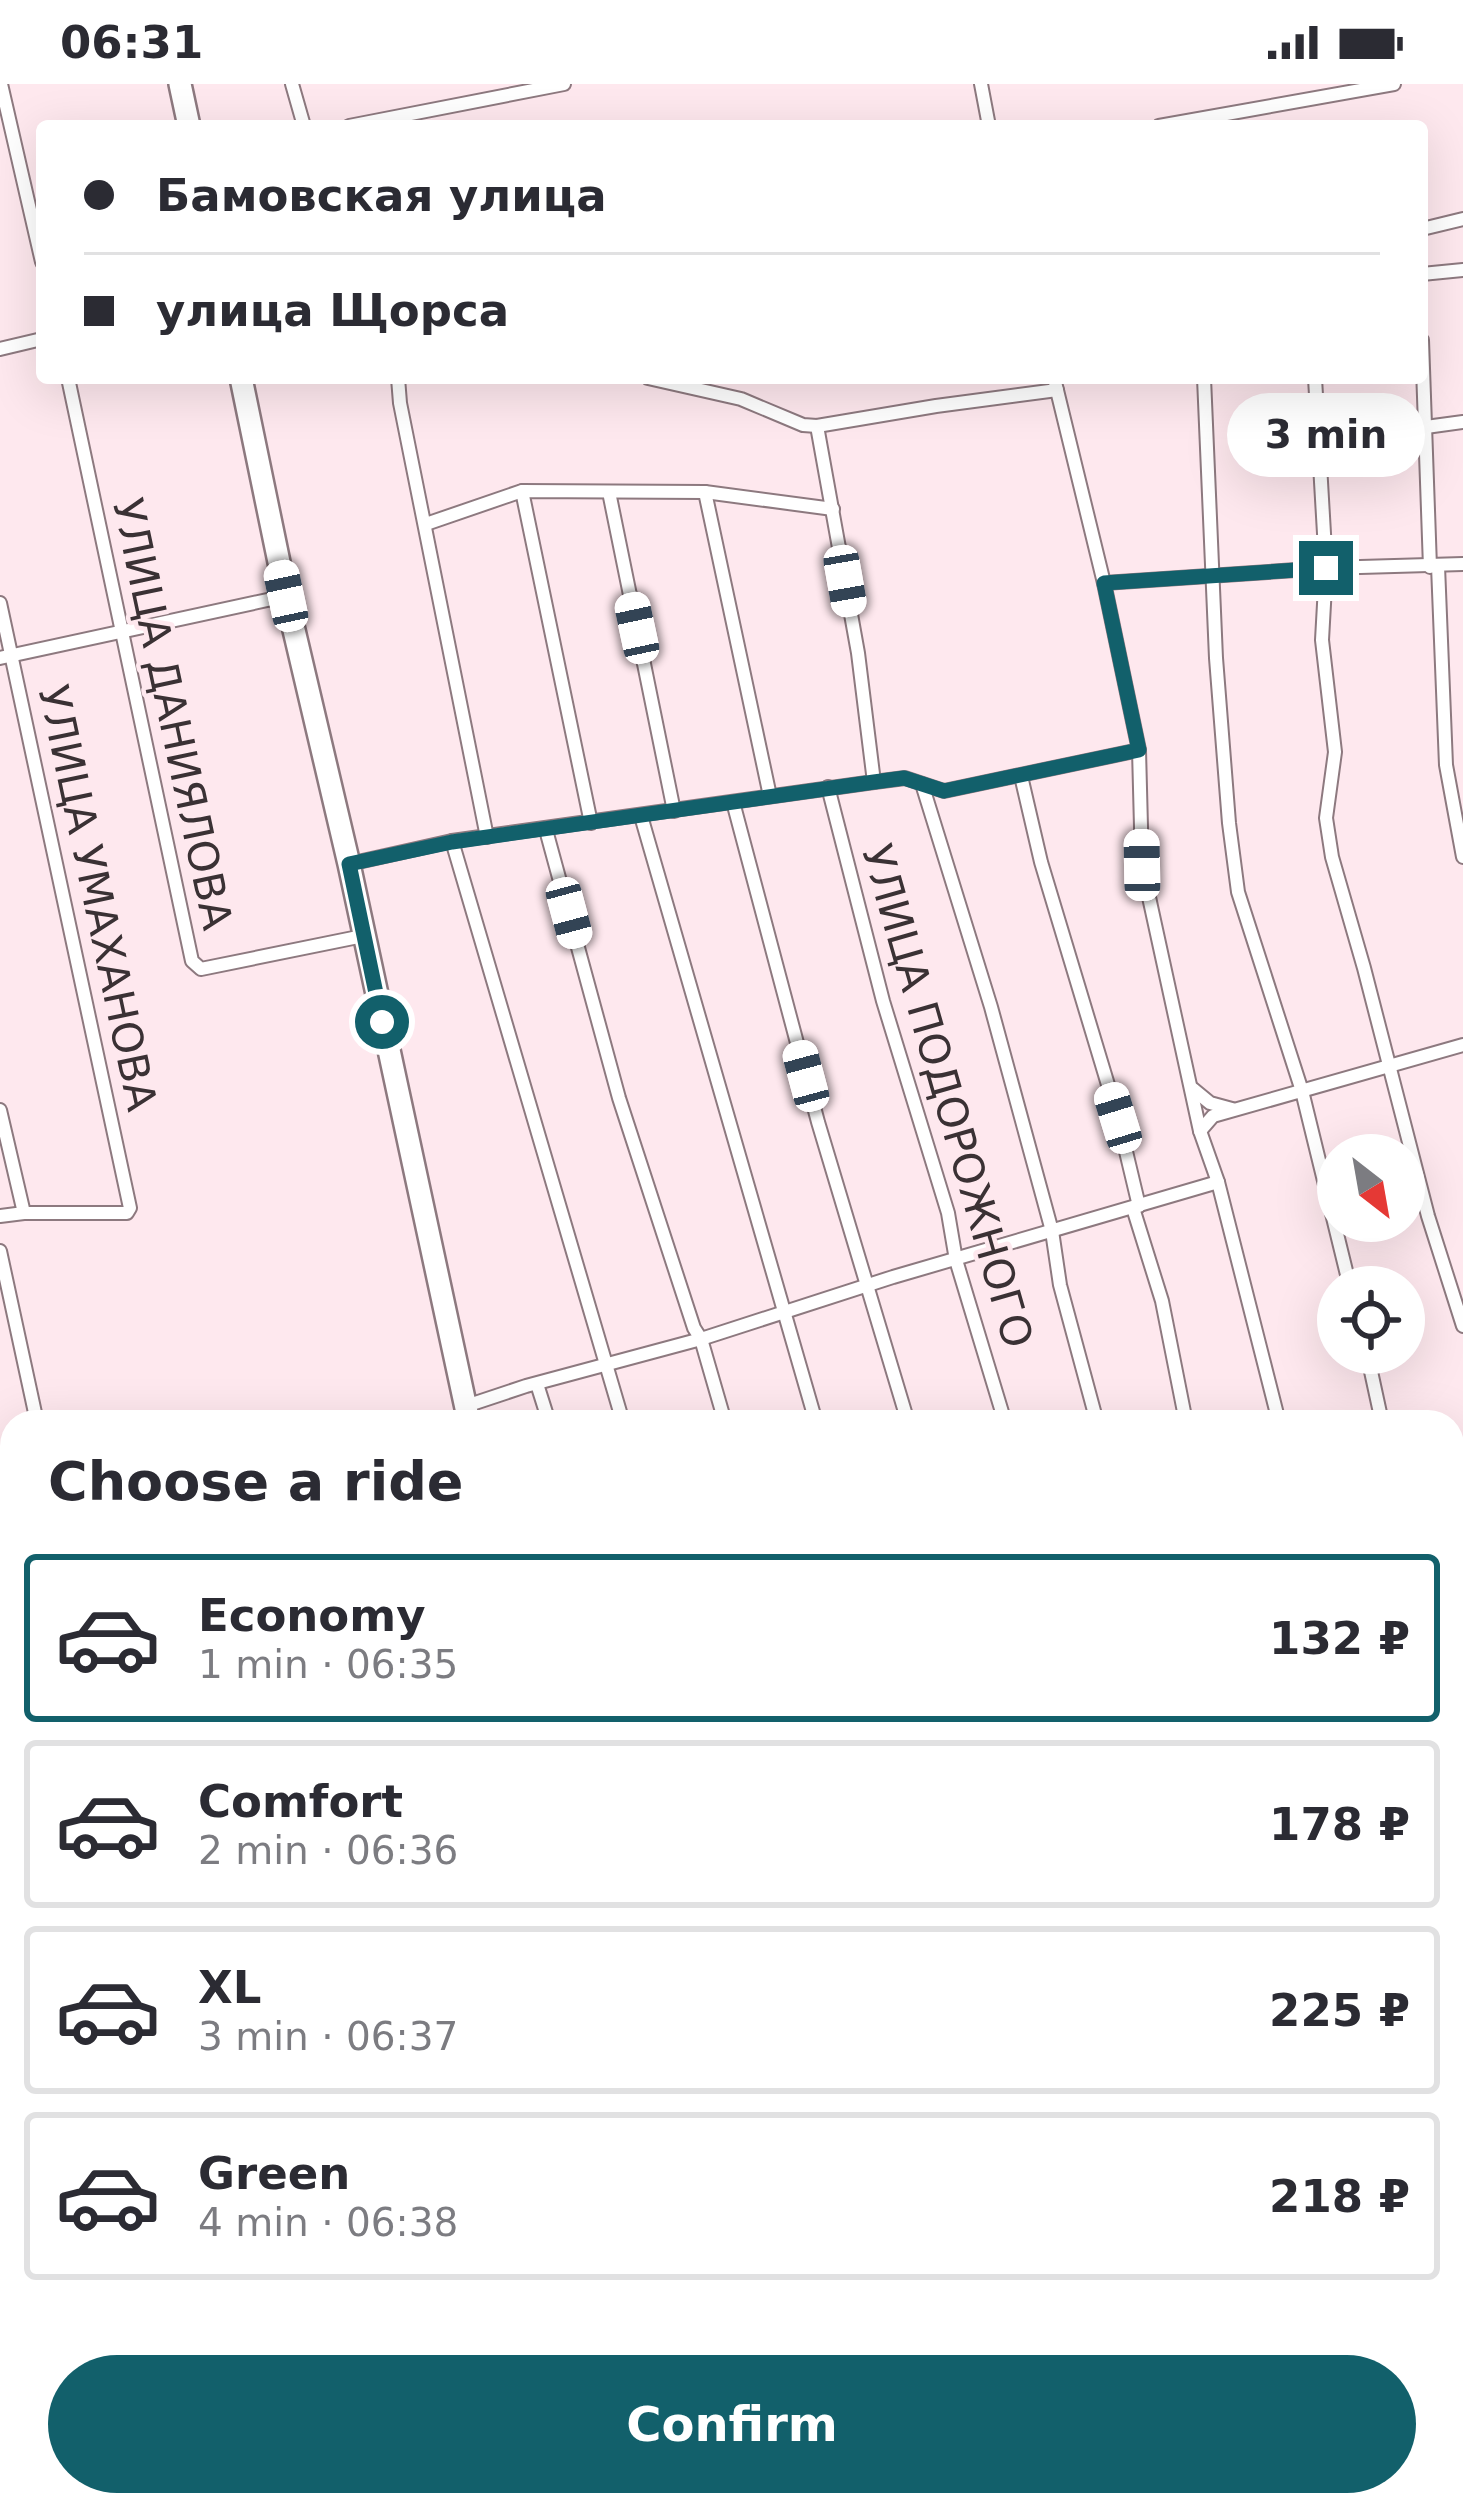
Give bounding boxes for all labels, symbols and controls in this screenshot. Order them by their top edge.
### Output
text: 06:31 [60,16,203,69]
text: Бамовская улица [156,169,607,222]
text: улица Щорса [156,284,509,337]
callout: 3 min [1227,394,1425,478]
text: 3 min [1265,412,1387,457]
street label: УЛИЦА ДАНИЯЛОВА [103,494,242,934]
route end [1299,541,1353,595]
car [821,542,869,620]
car [261,557,311,635]
car [612,589,662,667]
street label: УЛИЦА УМАХАНОВА [28,681,167,1115]
car [1123,829,1161,901]
street label: УЛИЦА ПОДОРОЖНОГО [852,839,1043,1353]
car [542,874,596,952]
route start [355,995,409,1049]
car [779,1037,833,1115]
car [1090,1078,1146,1158]
north arrow [1317,1134,1425,1242]
map controls [1317,1134,1425,1374]
button: locate [1317,1266,1425,1374]
text: Choose a ride [48,1450,464,1513]
icon: car [54,1584,162,1692]
text: Economy [198,1589,426,1642]
text: 132 ₽ [1269,1612,1410,1665]
text: 1 min · 06:35 [198,1642,458,1687]
icon: car [54,1770,162,1878]
text: Comfort [198,1775,403,1828]
text: 178 ₽ [1269,1798,1410,1851]
text: 2 min · 06:36 [198,1828,458,1873]
icon: car [54,1956,162,2064]
text: XL [198,1961,261,2014]
text: 225 ₽ [1269,1984,1410,2037]
text: 3 min · 06:37 [198,2014,458,2059]
icon: car [54,2142,162,2250]
text: Green [198,2147,350,2200]
text: 218 ₽ [1269,2170,1410,2223]
text: 4 min · 06:38 [198,2200,458,2245]
button: Confirm [48,2355,1416,2493]

